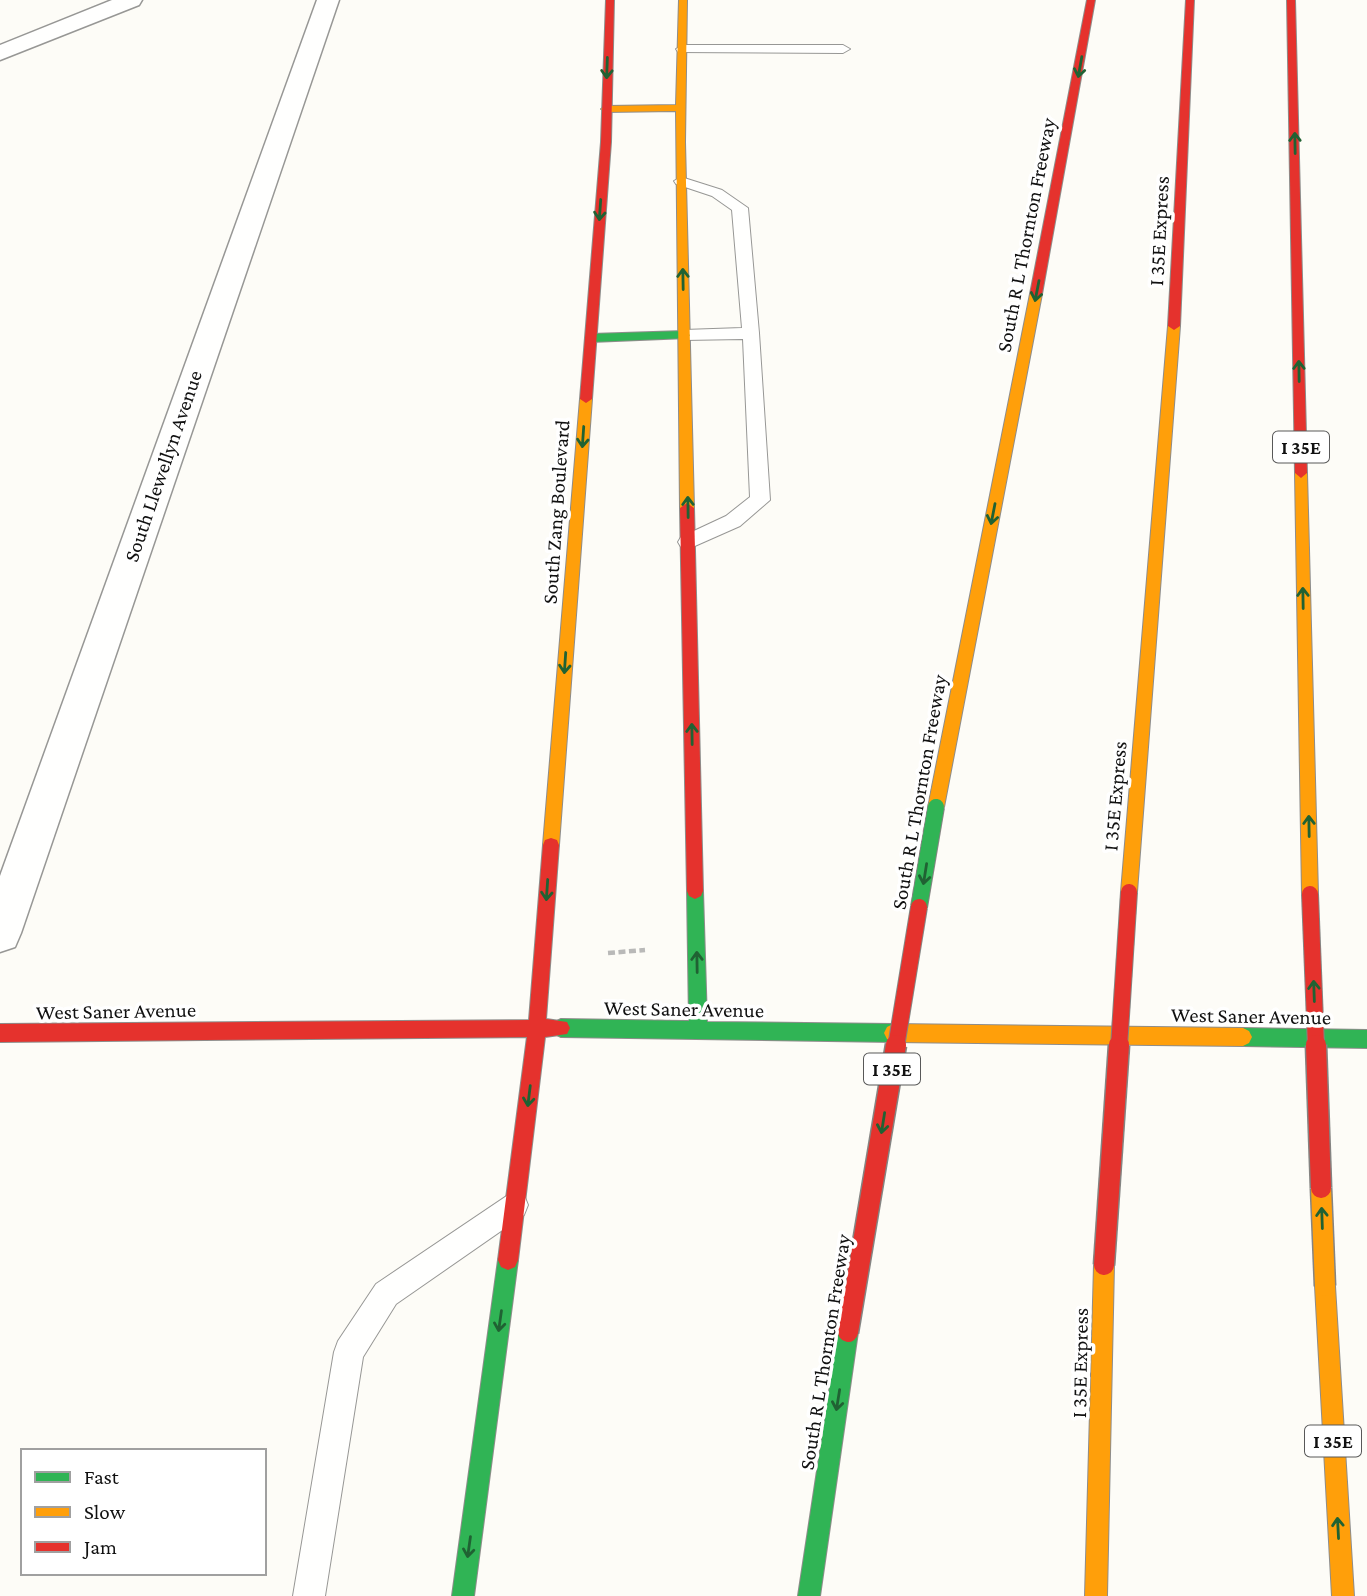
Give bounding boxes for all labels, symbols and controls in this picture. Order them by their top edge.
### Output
one-way arrow [1072,55,1086,78]
one-way arrow [601,56,614,79]
street label: South R L Thornton Freeway [992,116,1061,354]
one-way arrow [1289,132,1302,155]
street label: I 35E Express [1144,175,1174,287]
one-way arrow [593,198,606,221]
one-way arrow [676,268,690,291]
one-way arrow [1030,279,1043,302]
one-way arrow [1292,360,1306,383]
street label: South Llewellyn Avenue [119,367,207,565]
street label: South Zang Boulevard [538,419,574,605]
one-way arrow [576,425,589,447]
road number: I 35E [1273,432,1329,462]
one-way arrow [681,496,694,519]
one-way arrow [986,502,1000,525]
one-way arrow [1296,587,1310,610]
one-way arrow [558,652,571,674]
street label: South R L Thornton Freeway [887,672,952,911]
one-way arrow [686,723,699,746]
street label: I 35E Express [1098,740,1132,852]
one-way arrow [1302,814,1315,837]
one-way arrow [918,862,931,885]
one-way arrow [540,878,553,901]
one-way arrow [690,950,704,973]
one-way arrow [1307,979,1321,1002]
street label: West Saner Avenue [604,996,764,1022]
street label: West Saner Avenue [36,998,196,1024]
street label: West Saner Avenue [1171,1003,1331,1029]
road number: I 35E [864,1054,920,1084]
one-way arrow [522,1084,535,1106]
one-way arrow [876,1111,889,1134]
one-way arrow [1316,1207,1329,1230]
street label: South R L Thornton Freeway [795,1232,856,1471]
street label: I 35E Express [1067,1308,1093,1418]
one-way arrow [493,1309,506,1332]
one-way arrow [831,1388,844,1411]
road number: I 35E [1305,1426,1361,1456]
legend [21,1449,266,1575]
text: Fast [84,1465,120,1489]
text: Slow [84,1500,126,1524]
one-way arrow [1331,1517,1344,1540]
text: Jam [82,1535,117,1559]
one-way arrow [463,1535,476,1558]

